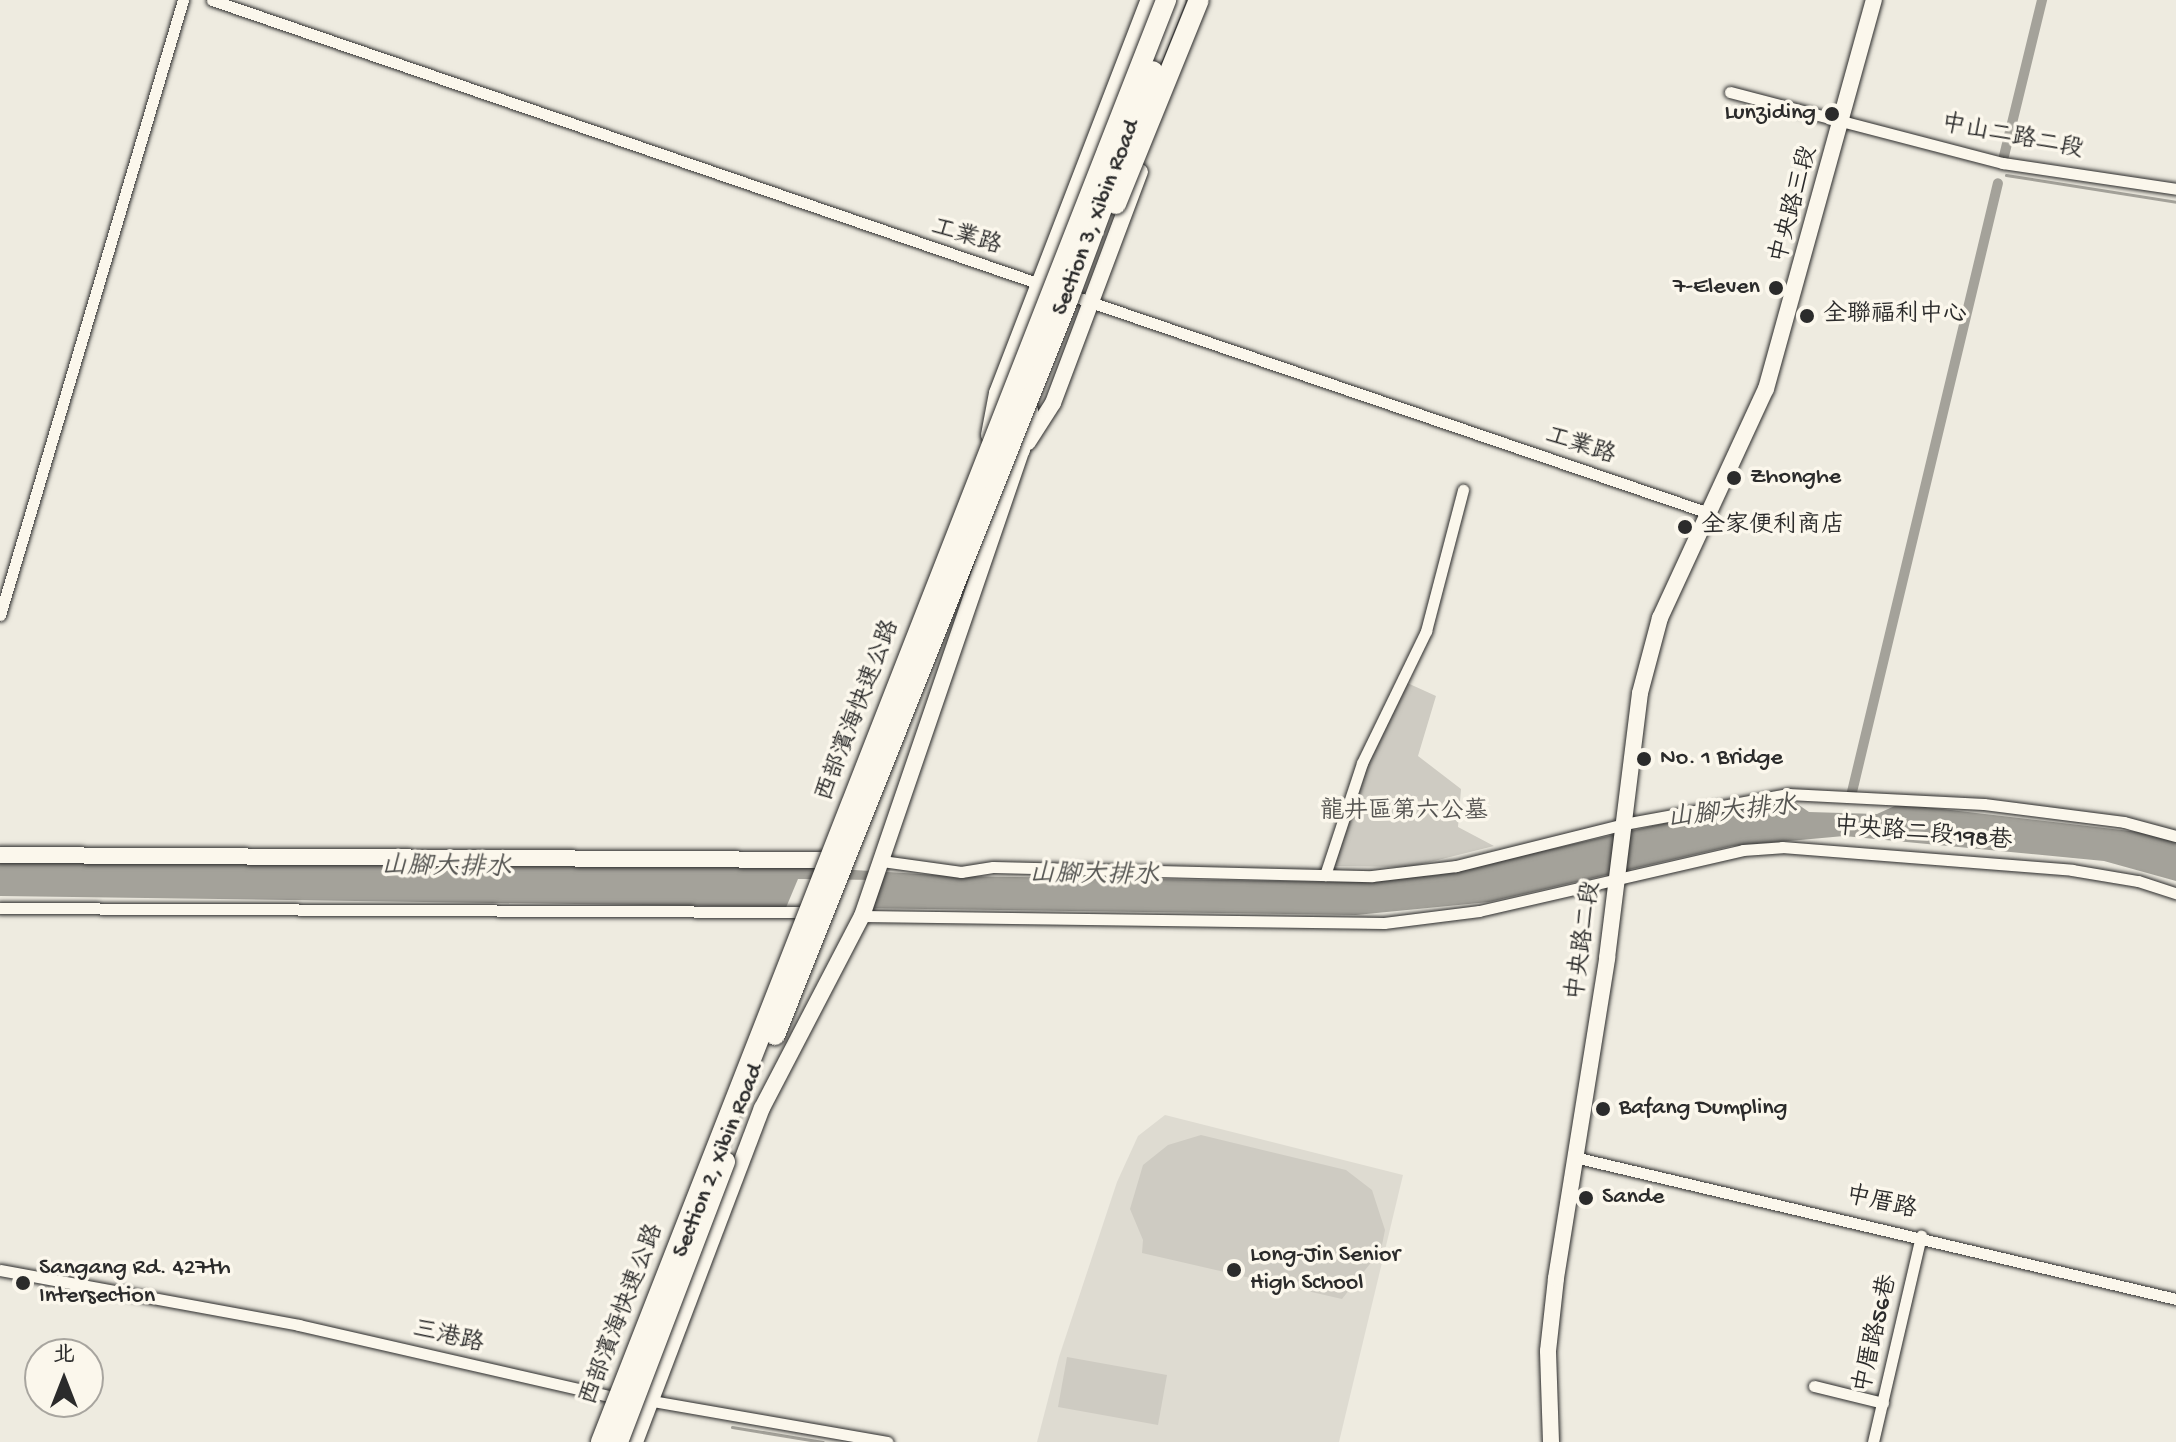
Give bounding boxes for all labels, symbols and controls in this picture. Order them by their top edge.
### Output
place label: Lunziding [1724,100,1816,128]
marker: Lunziding [1823,105,1841,123]
street label: 中山二路二段 [1939,110,2085,166]
street label: Section 3, Xibin Road [1046,116,1148,320]
street label: 中央路三段 [1766,143,1824,267]
street label: 工業路 [927,214,1005,262]
place label: 7-Eleven [1673,274,1760,302]
marker: 7-Eleven [1767,279,1785,297]
place label: 全聯福利中心 [1823,302,1967,330]
marker: 全聯福利中心 [1798,307,1816,325]
street label: 工業路 [1541,422,1619,472]
place label: Zhonghe [1750,464,1841,492]
marker: Zhonghe [1725,469,1743,487]
place label: 全家便利商店 [1701,513,1845,541]
marker: 全家便利商店 [1676,518,1694,536]
street label: 西部濱海快速公路 [811,616,907,806]
place label: No. 1 Bridge [1660,745,1783,773]
marker: No. 1 Bridge [1635,750,1653,768]
water label: 山腳大排水 [1666,792,1798,836]
park label: 龍井區第六公墓 [1320,799,1488,827]
street label: 中央路二段198巷 [1833,813,2013,857]
water label: 山腳大排水 [381,852,511,886]
water label: 山腳大排水 [1029,860,1159,894]
street label: 中央路二段 [1562,880,1608,1002]
street label: Section 2, Xibin Road [667,1060,771,1262]
place label: Bafang Dumpling [1619,1095,1787,1123]
marker: Bafang Dumpling [1594,1100,1612,1118]
street label: 中厝路 [1843,1182,1919,1226]
place label: Sande [1602,1184,1664,1212]
marker: Sande [1577,1189,1595,1207]
street label: 西部濱海快速公路 [575,1220,671,1410]
place label: Long-Jin Senior High School [1250,1242,1400,1298]
place label: Sangang Rd. 427th Intersection [39,1255,231,1311]
marker: Long-Jin Senior High School [1225,1261,1243,1279]
street label: 中厝路56巷 [1849,1272,1905,1396]
marker: Sangang Rd. 427th Intersection [14,1274,32,1292]
street label: 三港路 [410,1316,486,1360]
north arrow [24,1338,104,1418]
text: 北 [53,1343,75,1369]

